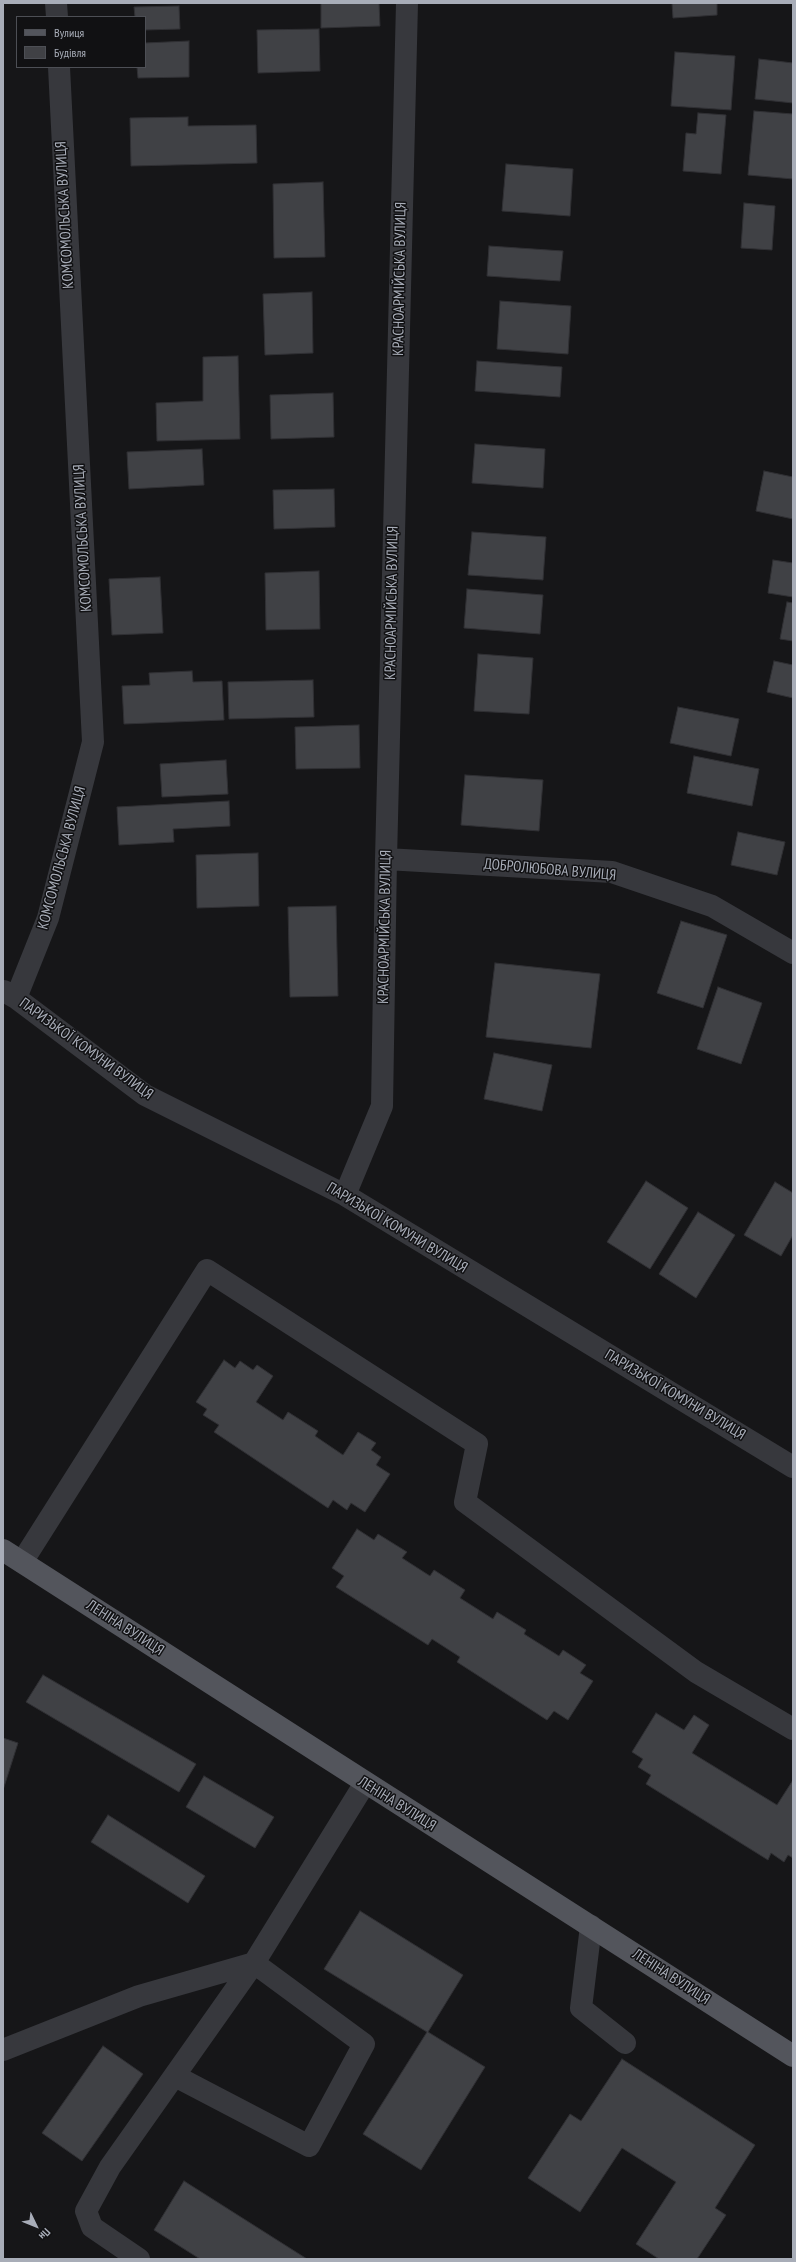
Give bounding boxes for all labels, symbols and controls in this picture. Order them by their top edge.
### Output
legend [16,16,146,68]
text: Вулиця [54,25,84,40]
text: Будівля [54,45,86,60]
street label: КОМСОМОЛЬСЬКА ВУЛИЦЯ [52,141,78,289]
street label: КРАСНОАРМІЙСЬКА ВУЛИЦЯ [390,202,410,356]
street label: КОМСОМОЛЬСЬКА ВУЛИЦЯ [70,464,96,612]
street label: КРАСНОАРМІЙСЬКА ВУЛИЦЯ [382,526,402,680]
street label: КОМСОМОЛЬСЬКА ВУЛИЦЯ [34,784,90,932]
street label: КРАСНОАРМІЙСЬКА ВУЛИЦЯ [375,850,395,1004]
street label: ДОБРОЛЮБОВА ВУЛИЦЯ [483,855,617,885]
street label: ПАРИЗЬКОЇ КОМУНИ ВУЛИЦЯ [16,994,156,1104]
street label: ПАРИЗЬКОЇ КОМУНИ ВУЛИЦЯ [323,1179,471,1277]
street label: ПАРИЗЬКОЇ КОМУНИ ВУЛИЦЯ [601,1346,749,1444]
street label: ЛЕНІНА ВУЛИЦЯ [83,1596,167,1660]
street label: ЛЕНІНА ВУЛИЦЯ [355,1773,439,1835]
street label: ЛЕНІНА ВУЛИЦЯ [629,1945,713,2009]
north arrow [16,2206,56,2246]
text: Пн [36,2226,54,2243]

